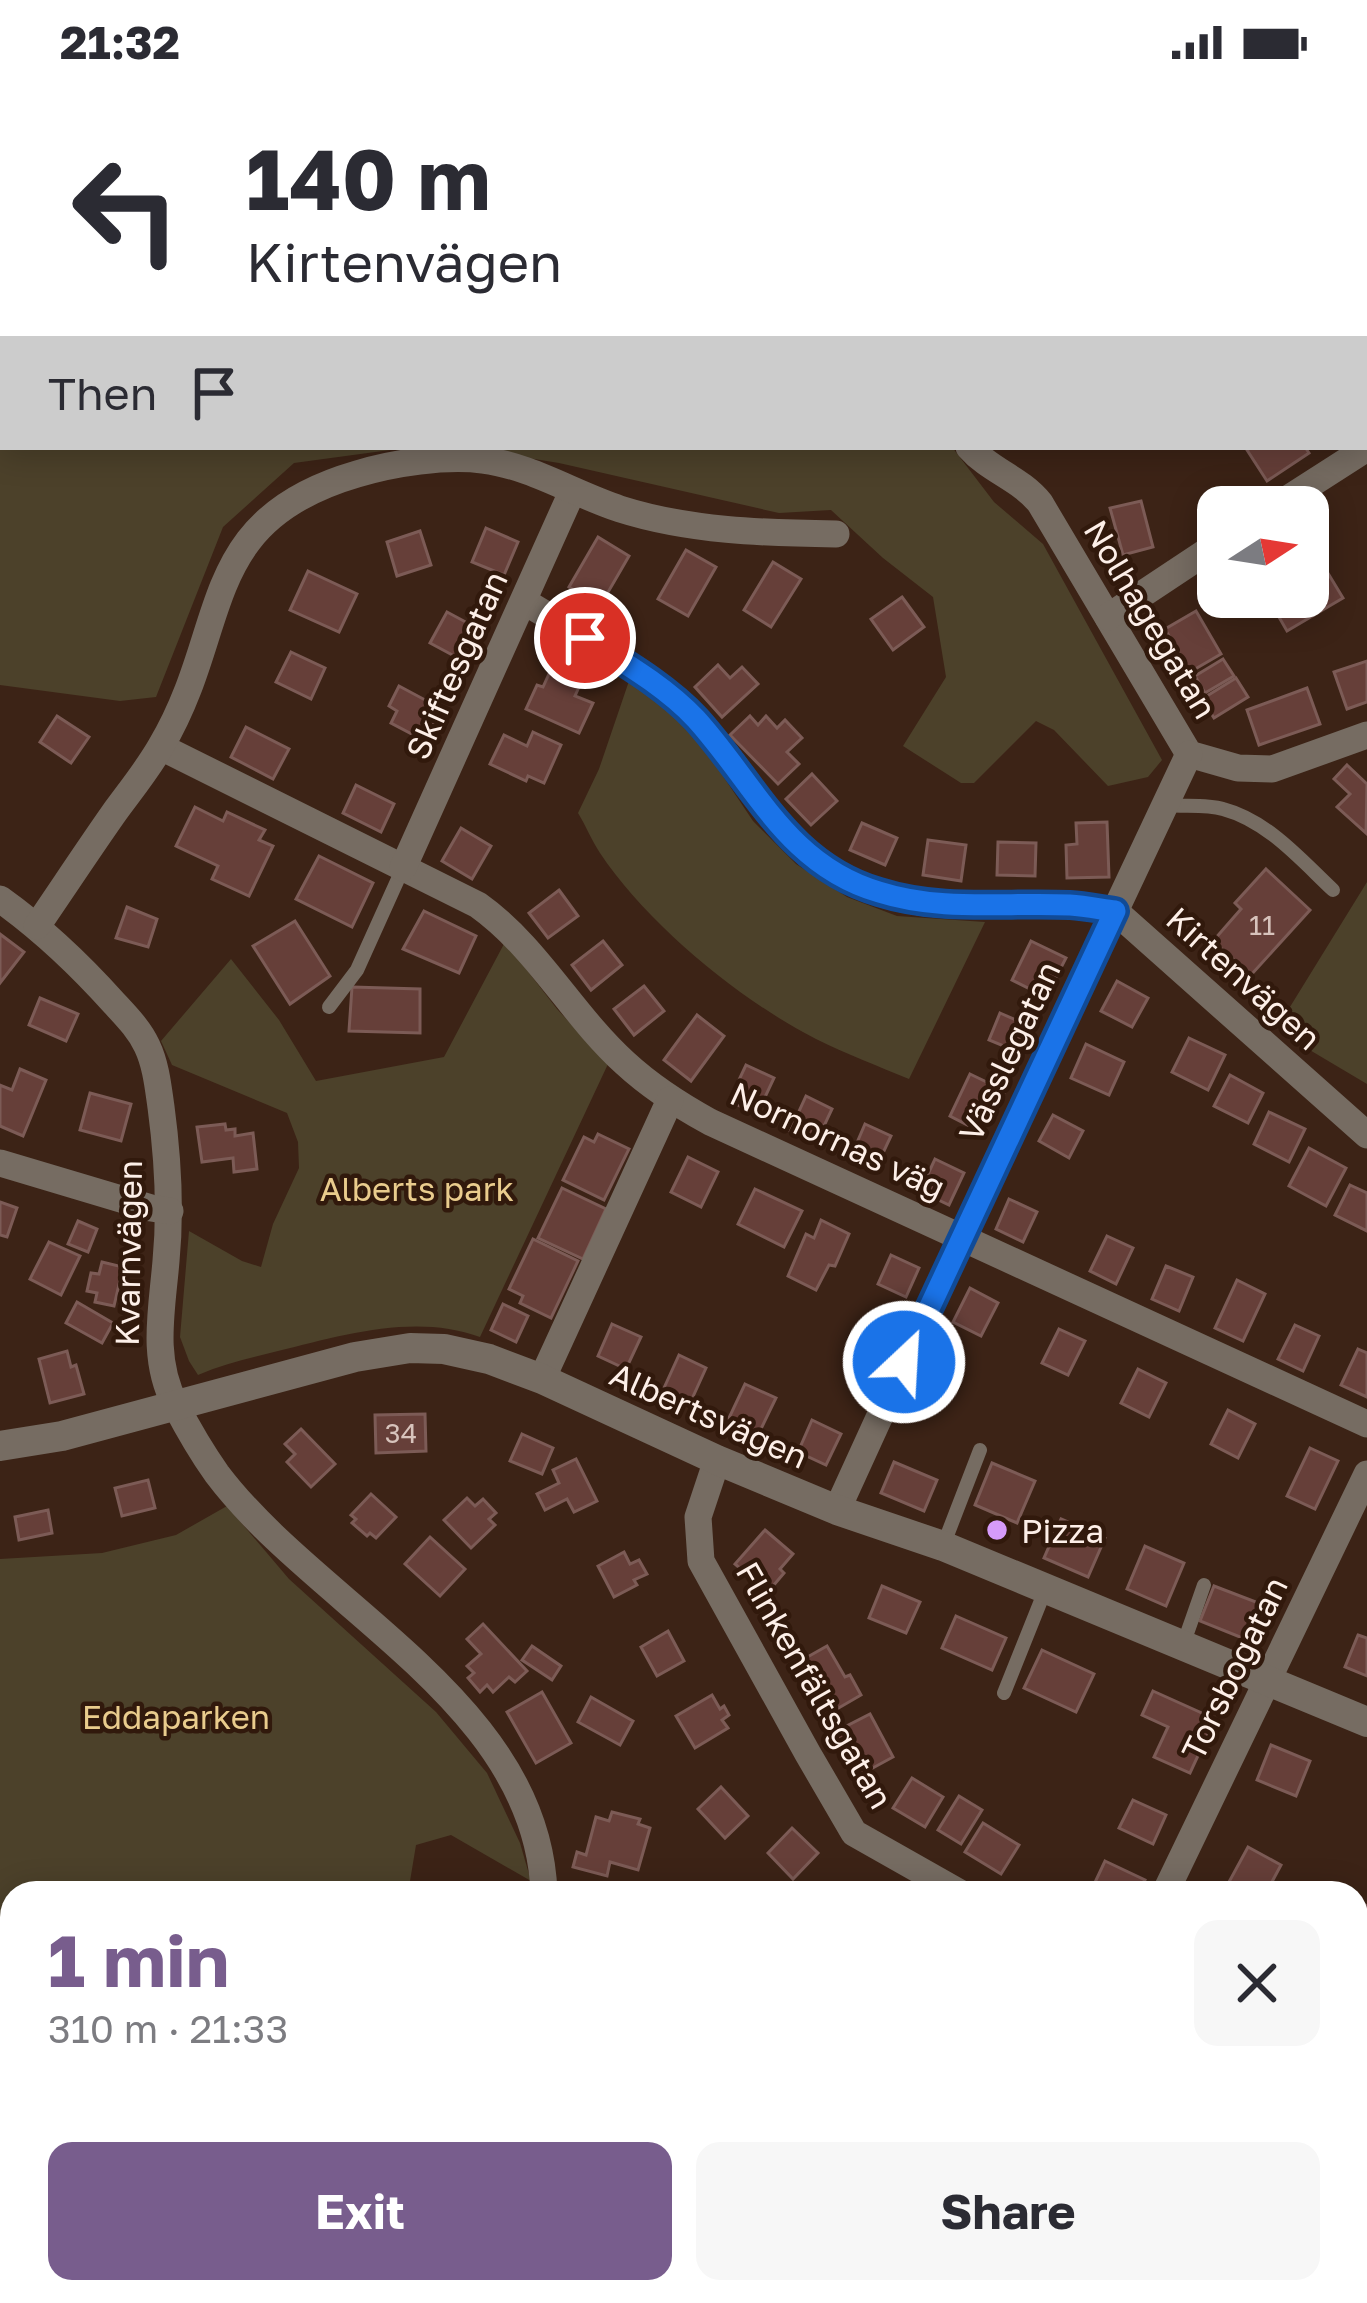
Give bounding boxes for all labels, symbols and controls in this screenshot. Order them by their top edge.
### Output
text: 21:32 [60,15,180,69]
text: 140 m [246,128,491,228]
icon: left [48,132,204,288]
text: Kirtenvägen [246,229,562,294]
icon: arrive [181,360,247,426]
text: Then [48,366,157,420]
north arrow [1197,486,1329,618]
map controls [1197,486,1329,618]
street label: Nolhagegatan [1076,513,1226,725]
street label: Skiftesgatan [397,565,515,765]
pin [534,587,636,689]
icon: arrive [552,605,618,671]
street label: Kirtenvägen [1159,899,1329,1057]
house number: 11 [1249,909,1275,941]
street label: Vässlegatan [950,955,1068,1147]
street label: Nornornas väg [725,1073,951,1207]
street label: Kvarnvägen [107,1160,149,1346]
park label: Alberts park [320,1169,514,1208]
position arrow [841,1299,967,1425]
street label: Albertsvägen [604,1354,814,1476]
house number: 34 [385,1417,417,1449]
place label: Pizza [1021,1511,1104,1550]
marker: Pizza [984,1517,1010,1543]
street label: Flinkenfältsgatan [729,1555,901,1815]
street label: Torsbogatan [1173,1570,1295,1766]
park label: Eddaparken [82,1697,270,1736]
text: 1 min [48,1916,229,2003]
button: close [1194,1920,1320,2046]
text: 310 m · 21:33 [48,2005,288,2052]
button: Exit [48,2142,672,2280]
button: Share [696,2142,1320,2280]

